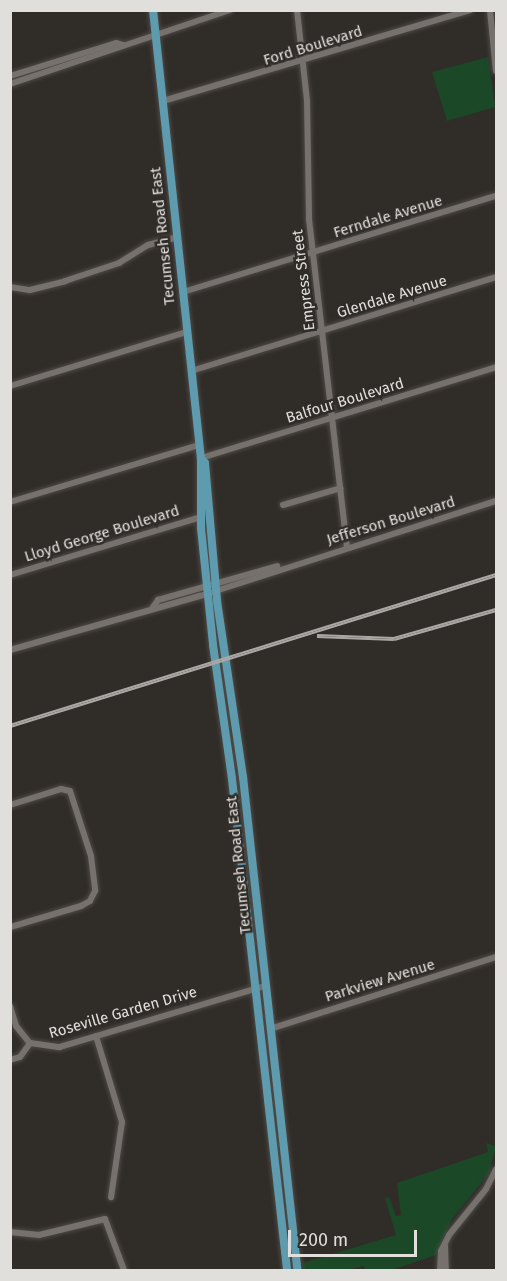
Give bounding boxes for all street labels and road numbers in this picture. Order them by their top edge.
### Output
street label: Ford Boulevard [261,22,365,70]
street label: Tecumseh Road East [147,166,179,306]
street label: Ferndale Avenue [331,192,445,242]
street label: Empress Street [289,228,319,332]
street label: Glendale Avenue [335,272,449,322]
street label: Balfour Boulevard [284,375,406,427]
street label: Jefferson Boulevard [324,493,458,549]
street label: Lloyd George Boulevard [22,502,182,566]
street label: Tecumseh Road East [223,795,255,935]
street label: Parkview Avenue [323,956,437,1006]
street label: Roseville Garden Drive [47,983,199,1043]

